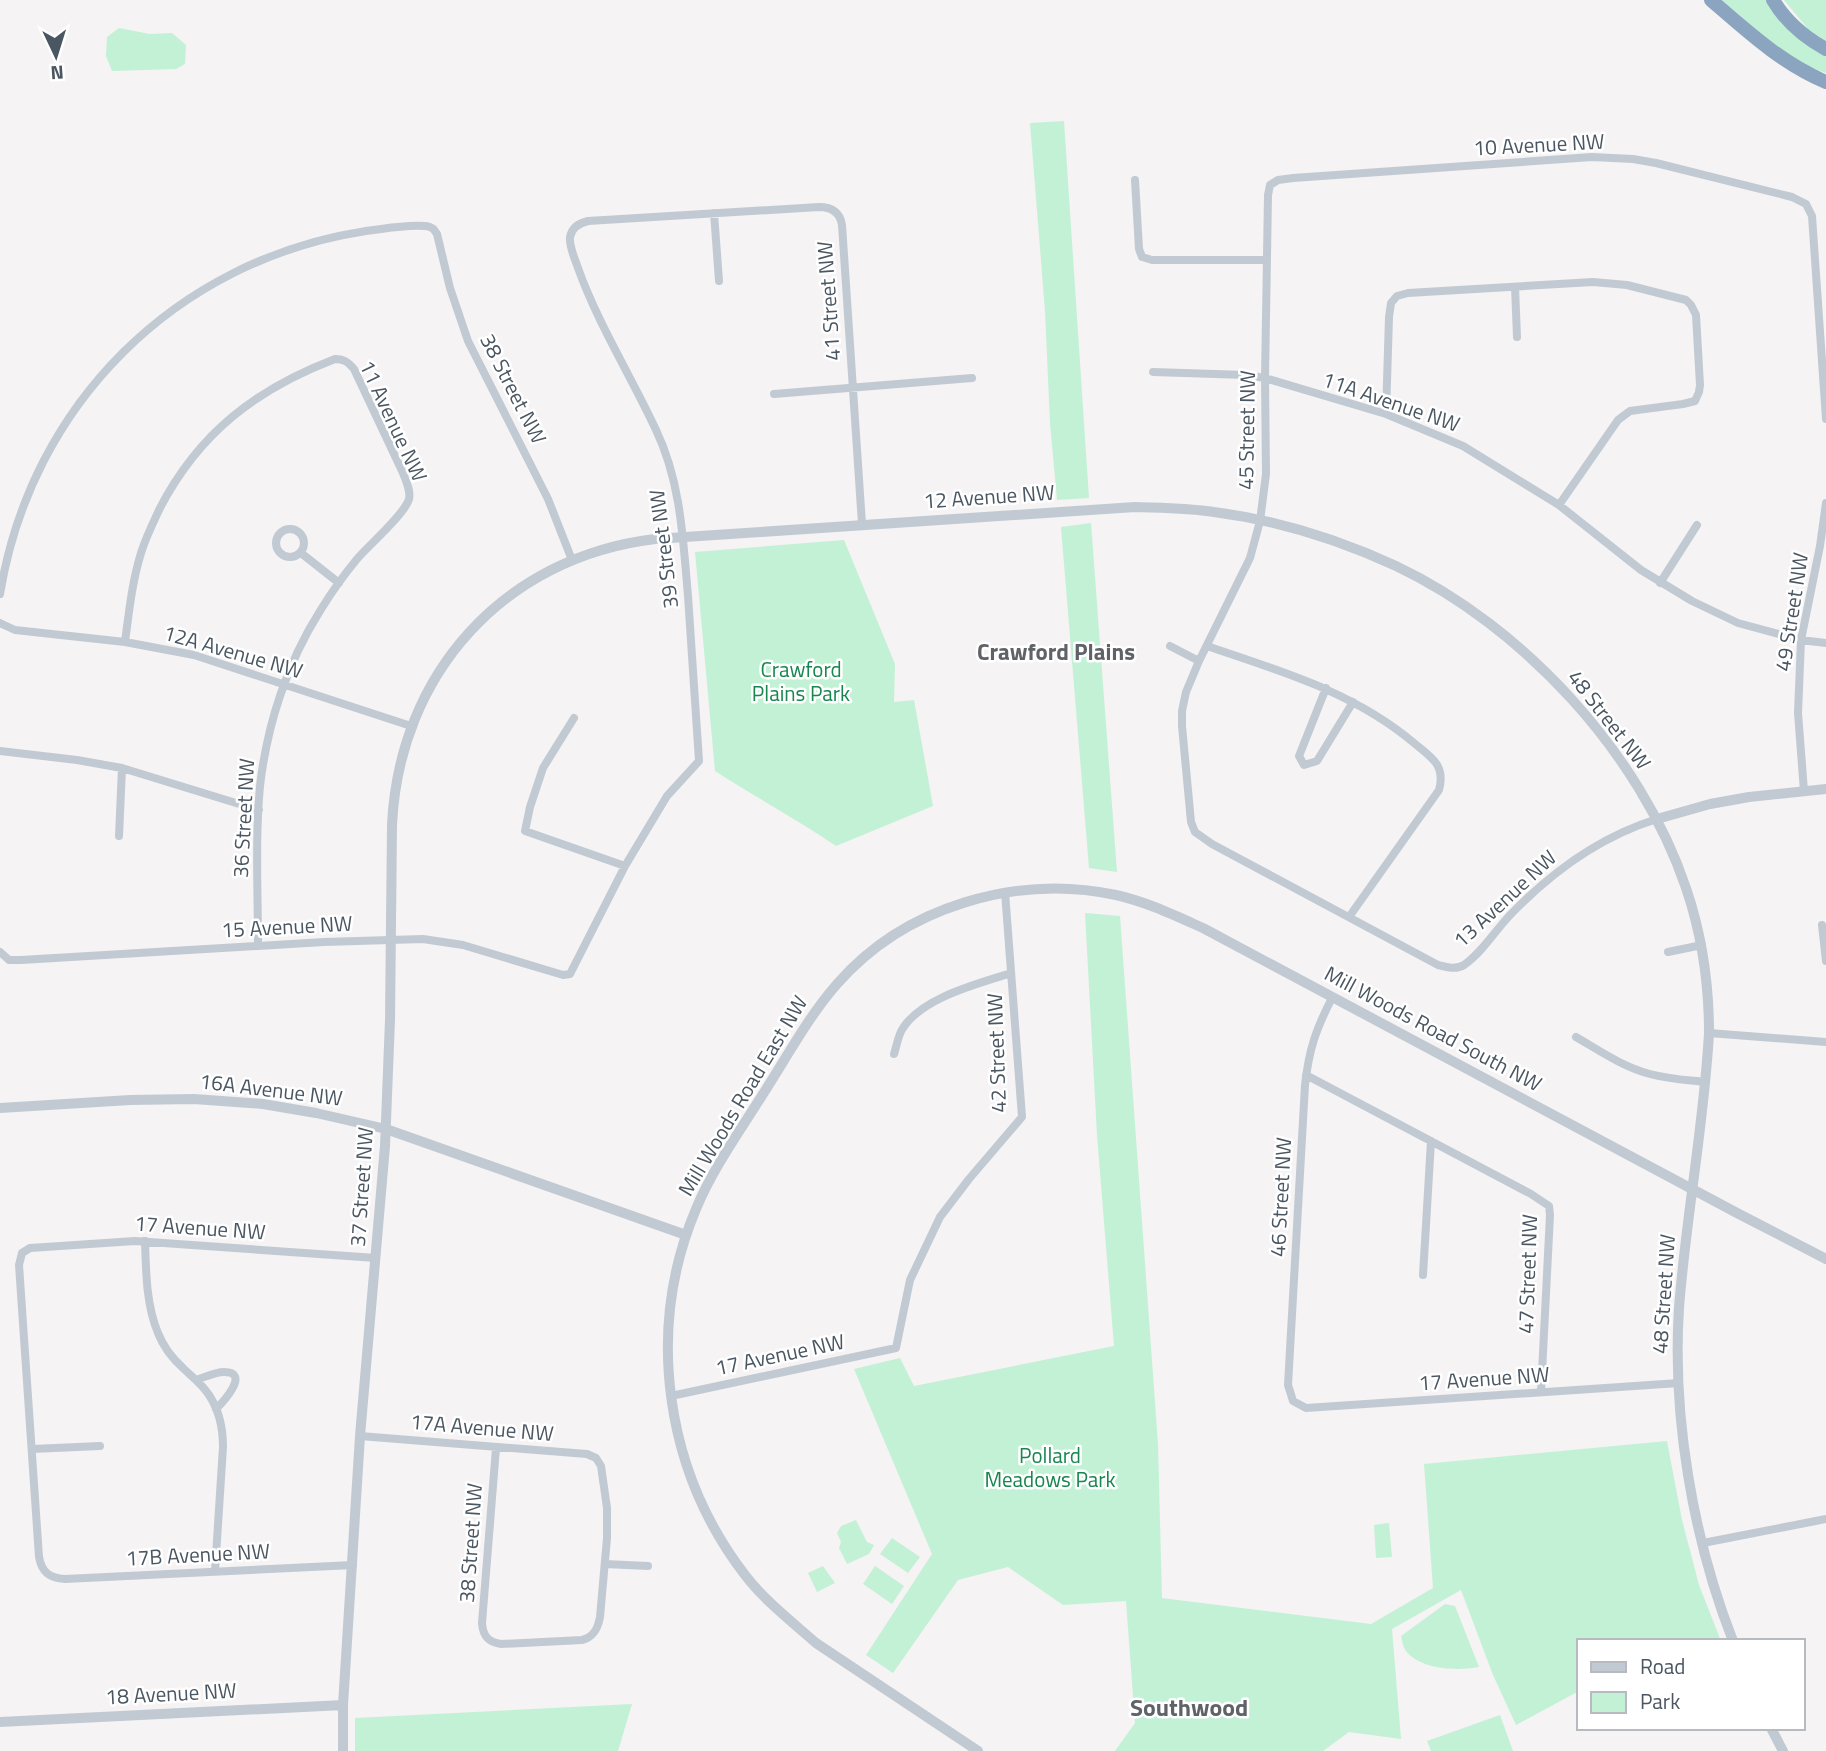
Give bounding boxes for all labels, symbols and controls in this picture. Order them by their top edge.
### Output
north arrow [21,21,91,91]
text: N [50,59,65,88]
street label: 10 Avenue NW [1473,125,1605,163]
street label: 41 Street NW [808,240,848,362]
street label: 38 Street NW [472,328,555,449]
street label: 11 Avenue NW [352,354,436,487]
street label: 11A Avenue NW [1318,363,1465,440]
street label: 45 Street NW [1229,370,1263,490]
street label: 12 Avenue NW [922,475,1056,517]
street label: 39 Street NW [640,488,686,610]
street label: 49 Street NW [1766,550,1816,673]
street label: 12A Avenue NW [160,616,307,686]
district label: Crawford Plains [977,634,1135,669]
park label: Crawford Plains Park [752,653,850,709]
street label: 48 Street NW [1560,662,1659,776]
street label: 36 Street NW [224,757,262,879]
street label: 13 Avenue NW [1445,842,1563,955]
street label: 15 Avenue NW [221,907,353,945]
street label: Mill Woods Road South NW [1319,957,1548,1099]
street label: Mill Woods Road East NW [669,989,815,1202]
street label: 42 Street NW [978,993,1014,1113]
street label: 16A Avenue NW [198,1064,344,1114]
street label: 37 Street NW [341,1126,381,1248]
street label: 46 Street NW [1261,1136,1299,1258]
street label: 17 Avenue NW [133,1206,267,1248]
street label: 47 Street NW [1509,1214,1545,1334]
street label: 48 Street NW [1643,1233,1683,1355]
street label: 17 Avenue NW [712,1325,847,1383]
street label: 17 Avenue NW [1417,1357,1551,1399]
street label: 17A Avenue NW [409,1405,555,1449]
park label: Pollard Meadows Park [984,1439,1116,1495]
street label: 38 Street NW [450,1482,490,1604]
street label: 17B Avenue NW [125,1534,271,1574]
legend [1577,1639,1805,1730]
text: Road [1640,1650,1685,1682]
street label: 18 Avenue NW [105,1674,237,1712]
text: Park [1640,1685,1680,1717]
district label: Southwood [1130,1689,1248,1725]

